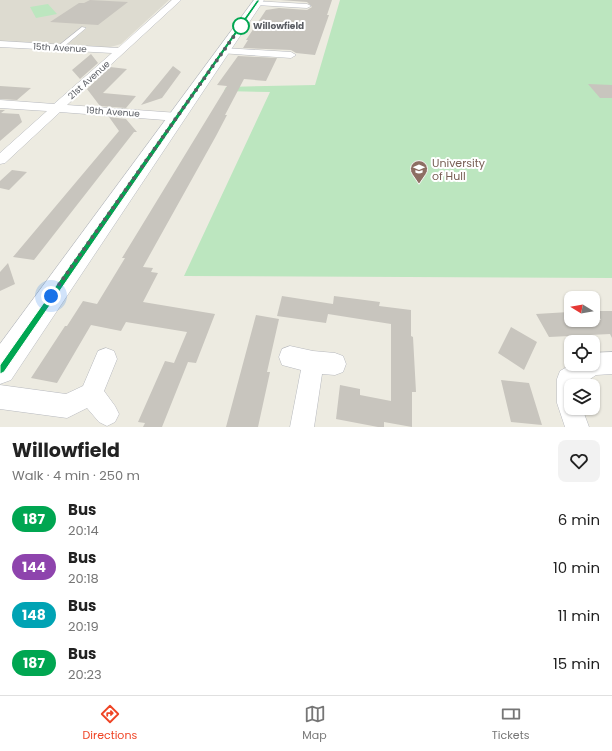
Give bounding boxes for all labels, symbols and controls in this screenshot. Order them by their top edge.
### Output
marker: Willowfield [232,17,250,35]
place label: Willowfield [253,20,304,32]
street label: 15th Avenue [33,41,88,55]
street label: 21st Avenue [66,58,113,102]
street label: 19th Avenue [86,104,141,120]
place label: University of Hull [432,155,486,184]
school or university icon: University of Hull [409,159,429,184]
your location [41,286,61,306]
north arrow [564,291,600,327]
map controls [564,291,600,415]
button: locate [564,335,600,371]
button: layers [564,379,600,415]
text: Willowfield [12,437,120,464]
button: heart [558,440,600,482]
text: Walk · 4 min · 250 m [12,466,140,485]
text: Bus [68,499,96,520]
text: 187 [23,509,45,529]
text: 6 min [558,509,600,530]
text: 20:14 [68,521,99,540]
text: Bus [68,547,96,568]
text: 144 [22,557,46,577]
text: 10 min [553,557,600,578]
text: 20:18 [68,569,99,588]
text: Bus [68,595,96,616]
text: 148 [22,605,46,625]
text: 11 min [558,605,600,626]
text: 20:19 [68,617,99,636]
text: Bus [68,643,96,664]
text: 187 [23,653,45,673]
text: 15 min [553,653,600,674]
text: 20:23 [68,665,102,684]
tab: Directions [83,703,137,744]
tab: Map [302,703,327,744]
tab: Tickets [492,703,529,744]

